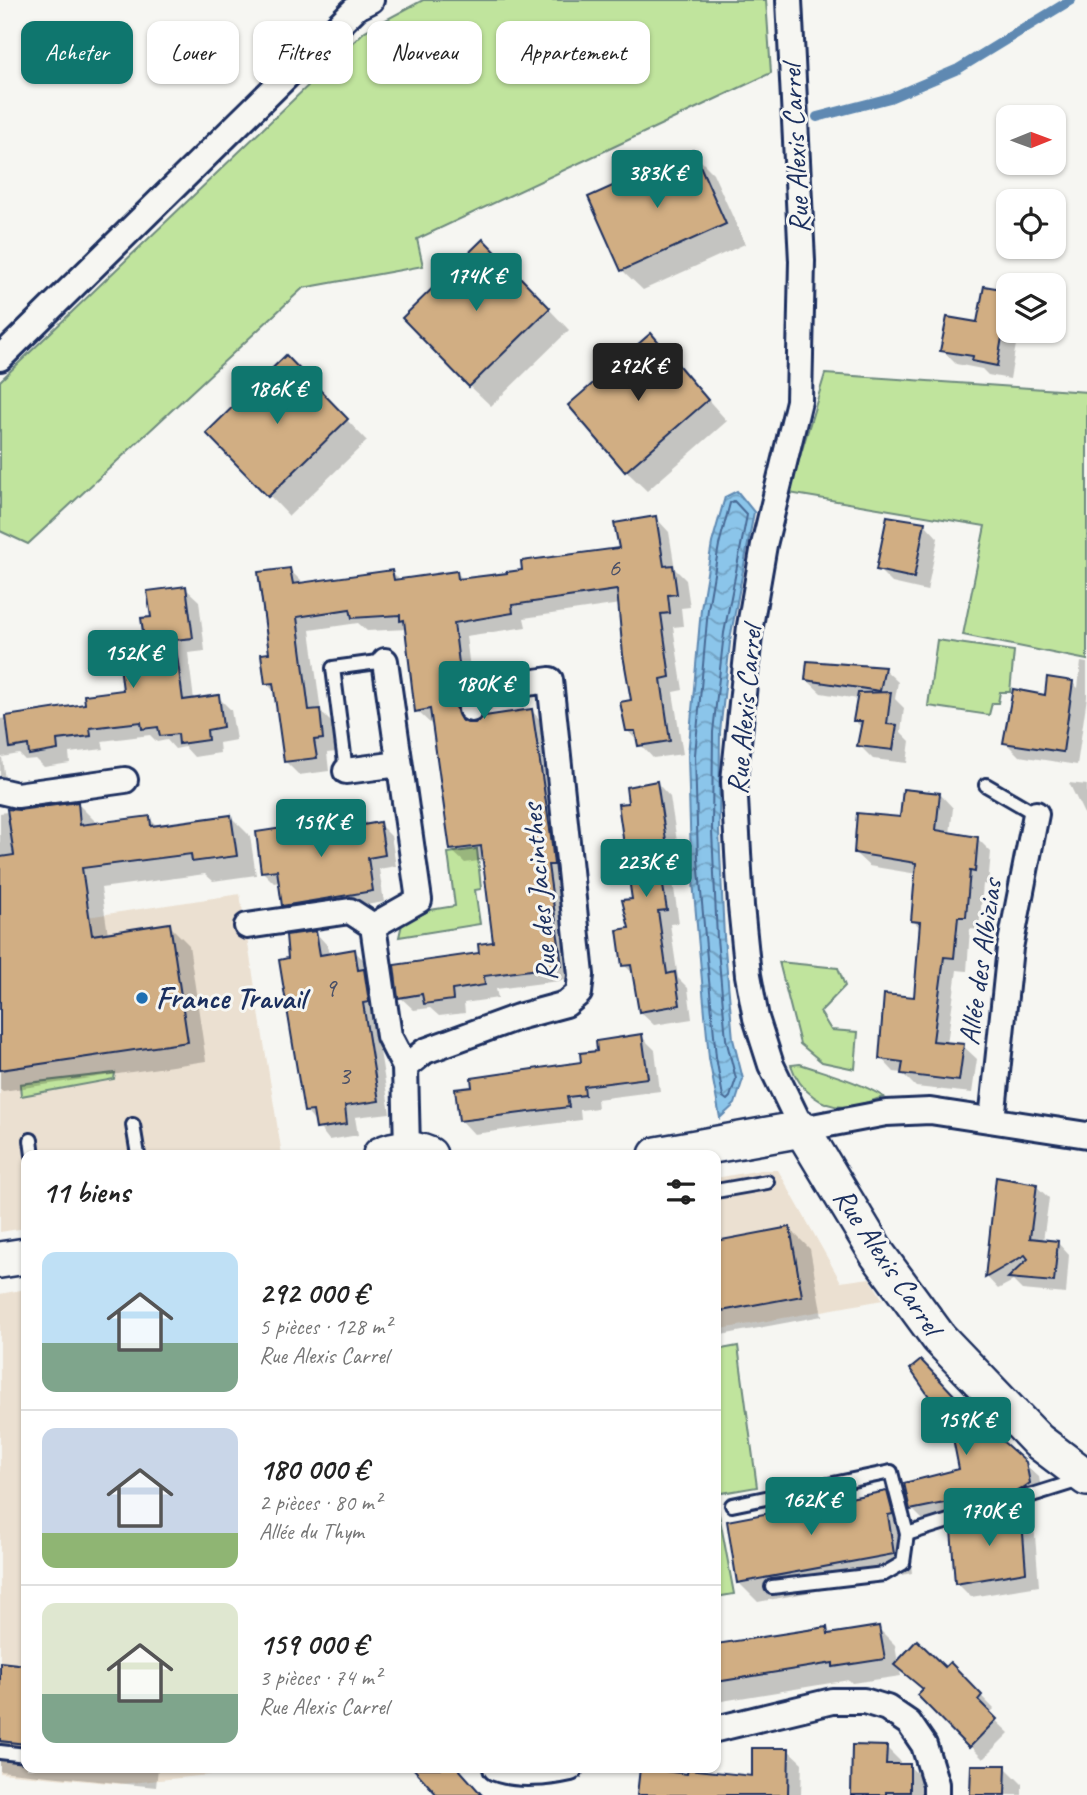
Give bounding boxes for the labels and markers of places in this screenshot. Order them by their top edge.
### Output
pin: 383K € [600,150,714,210]
pin: 174K € [419,254,533,313]
pin: 292K € [581,344,695,403]
pin: 186K € [220,366,334,426]
pin: 152K € [76,630,190,690]
pin: 180K € [427,662,541,721]
pin: 159K € [264,800,378,859]
pin: 223K € [589,839,703,899]
place label: France Travail [156,979,311,1017]
marker: France Travail [134,990,150,1006]
pin: 159K € [909,1398,1023,1457]
pin: 162K € [754,1478,868,1537]
pin: 170K € [932,1488,1046,1548]

